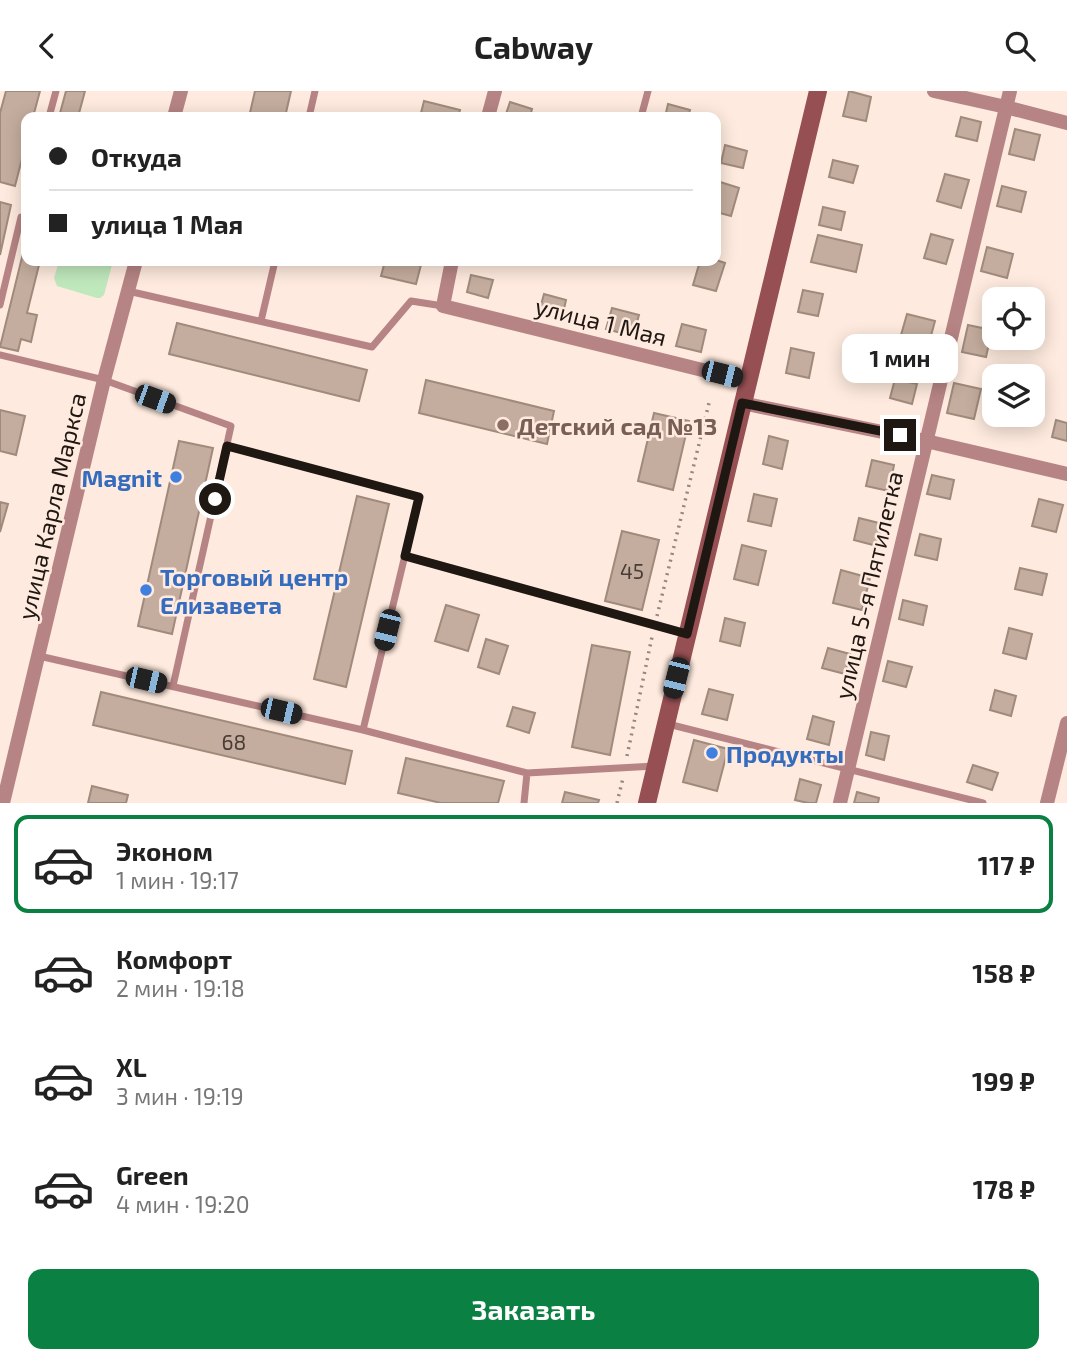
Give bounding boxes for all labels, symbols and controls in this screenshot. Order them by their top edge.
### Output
icon: back [28,27,66,65]
text: Cabway [474,27,593,65]
icon: search [1001,27,1039,65]
text: Откуда [91,141,182,172]
text: улица 1 Мая [91,208,243,239]
map controls [982,287,1045,427]
button: locate [982,287,1045,350]
street label: улица 1 Мая [532,291,670,352]
callout: 1 мин [842,334,958,383]
text: 1 мин [870,344,930,372]
car [700,359,745,389]
button: layers [982,364,1045,427]
car [132,382,179,416]
street label: улица Карла Маркса [11,390,92,623]
place label: Детский сад №13 [517,411,717,440]
marker: Детский сад №13 [495,417,511,433]
route end [884,419,916,451]
place label: Magnit [82,463,162,492]
street label: улица 5-я Пятилетка [828,468,909,702]
marker: Magnit [168,469,184,485]
route start [199,483,231,515]
house number: 45 [620,558,644,583]
place label: Торговый центр Елизавета [160,562,348,619]
marker: Торговый центр Елизавета [138,582,154,598]
car [372,607,403,653]
car [661,655,692,701]
car [124,665,169,695]
car [259,696,304,726]
house number: 68 [222,729,246,754]
place label: Продукты [726,739,844,768]
marker: Продукты [704,745,720,761]
icon: car [32,833,95,896]
text: Эконом [116,835,213,866]
text: 117 ₽ [978,849,1035,880]
text: 1 мин · 19:17 [116,866,239,894]
icon: car [32,941,95,1004]
text: Комфорт [116,943,232,974]
text: 158 ₽ [972,957,1035,988]
text: 2 мин · 19:18 [116,974,245,1002]
icon: car [32,1049,95,1112]
text: XL [116,1051,147,1082]
text: 199 ₽ [972,1065,1035,1096]
text: 3 мин · 19:19 [116,1082,244,1110]
icon: car [32,1157,95,1220]
text: Green [116,1159,189,1190]
text: 178 ₽ [973,1173,1035,1204]
text: 4 мин · 19:20 [116,1190,250,1218]
button: Заказать [28,1269,1039,1349]

